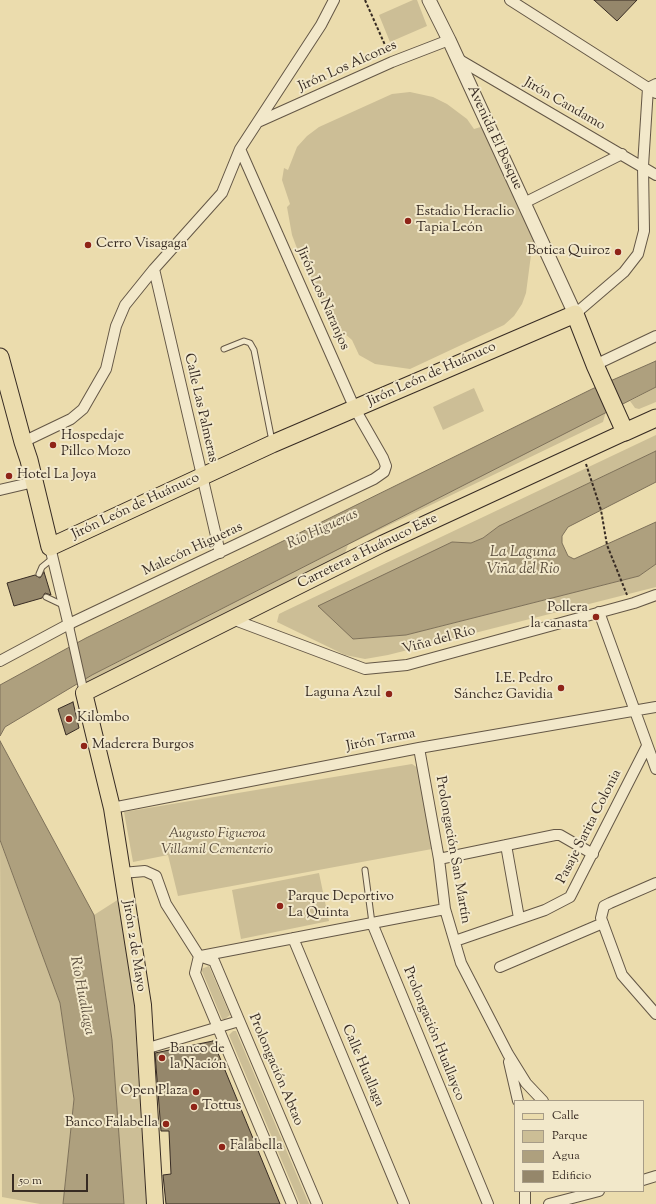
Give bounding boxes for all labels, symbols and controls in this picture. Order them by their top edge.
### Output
street label: Jirón Los Alcones [296,38,400,96]
street label: Jirón Candamo [520,75,608,135]
street label: Avenida El Bosque [462,83,526,193]
place label: Estadio Heraclio Tapia León [416,205,514,238]
marker: Estadio Heraclio Tapia León [403,216,413,226]
place label: Cerro Visagaga [96,237,187,253]
marker: Cerro Visagaga [83,240,93,250]
place label: Botica Quiroz [527,244,610,260]
street label: Jirón Los Naranjos [292,245,352,353]
marker: Botica Quiroz [613,247,623,257]
street label: Jirón León de Huánuco [365,339,499,411]
street label: Calle Las Palmeras [179,352,221,464]
place label: Hospedaje Pillco Mozo [61,429,131,462]
marker: Hospedaje Pillco Mozo [48,440,58,450]
place label: Hotel La Joya [17,468,96,484]
street label: Jirón León de Huánuco [69,470,203,544]
marker: Hotel La Joya [4,471,14,481]
water label: Río Higueras [285,506,361,554]
street label: Carretera a Huánuco Este [295,511,441,593]
street label: Malecón Higueras [140,519,246,581]
water label: La Laguna Viña del Rio [487,544,559,579]
place label: Pollera la canasta [530,601,588,634]
marker: Pollera la canasta [591,612,601,622]
street label: Viña del Río [401,623,477,659]
place label: I.E. Pedro Sánchez Gavidia [454,672,553,704]
marker: I.E. Pedro Sánchez Gavidia [556,683,566,693]
place label: Laguna Azul [305,686,381,702]
marker: Laguna Azul [384,689,394,699]
place label: Kilombo [77,711,129,727]
marker: Kilombo [64,714,74,724]
street label: Jirón Tarma [345,726,417,756]
place label: Maderera Burgos [92,738,194,754]
marker: Maderera Burgos [79,741,89,751]
street label: Pasaje Sarita Colonia [554,767,626,887]
street label: Prolongación San Martín [431,775,473,925]
park label: Augusto Figueroa Villamil Cementerio [161,827,273,860]
place label: Parque Deportivo La Quinta [288,890,394,922]
street label: Jirón 2 de Mayo [117,899,149,993]
marker: Parque Deportivo La Quinta [275,901,285,911]
water label: Río Huallaga [65,955,97,1037]
street label: Prolongación Huallayco [398,965,468,1103]
street label: Prolongación Abtao [244,1012,306,1128]
street label: Calle Huallaga [337,1022,387,1110]
place label: Banco de la Nación [170,1042,227,1074]
marker: Banco de la Nación [157,1053,167,1063]
place label: Open Plaza [121,1084,188,1100]
marker: Open Plaza [191,1087,201,1097]
place label: Tottus [202,1099,241,1115]
legend [514,1100,644,1192]
marker: Tottus [189,1102,199,1112]
text: Calle [552,1107,579,1125]
place label: Banco Falabella [65,1116,158,1132]
marker: Banco Falabella [161,1119,171,1129]
text: Parque [552,1127,588,1145]
place label: Falabella [230,1139,283,1155]
marker: Falabella [217,1142,227,1152]
text: Agua [552,1147,580,1165]
scale bar [14,1166,90,1192]
text: Edificio [552,1167,591,1185]
text: 50 m [19,1172,42,1190]

